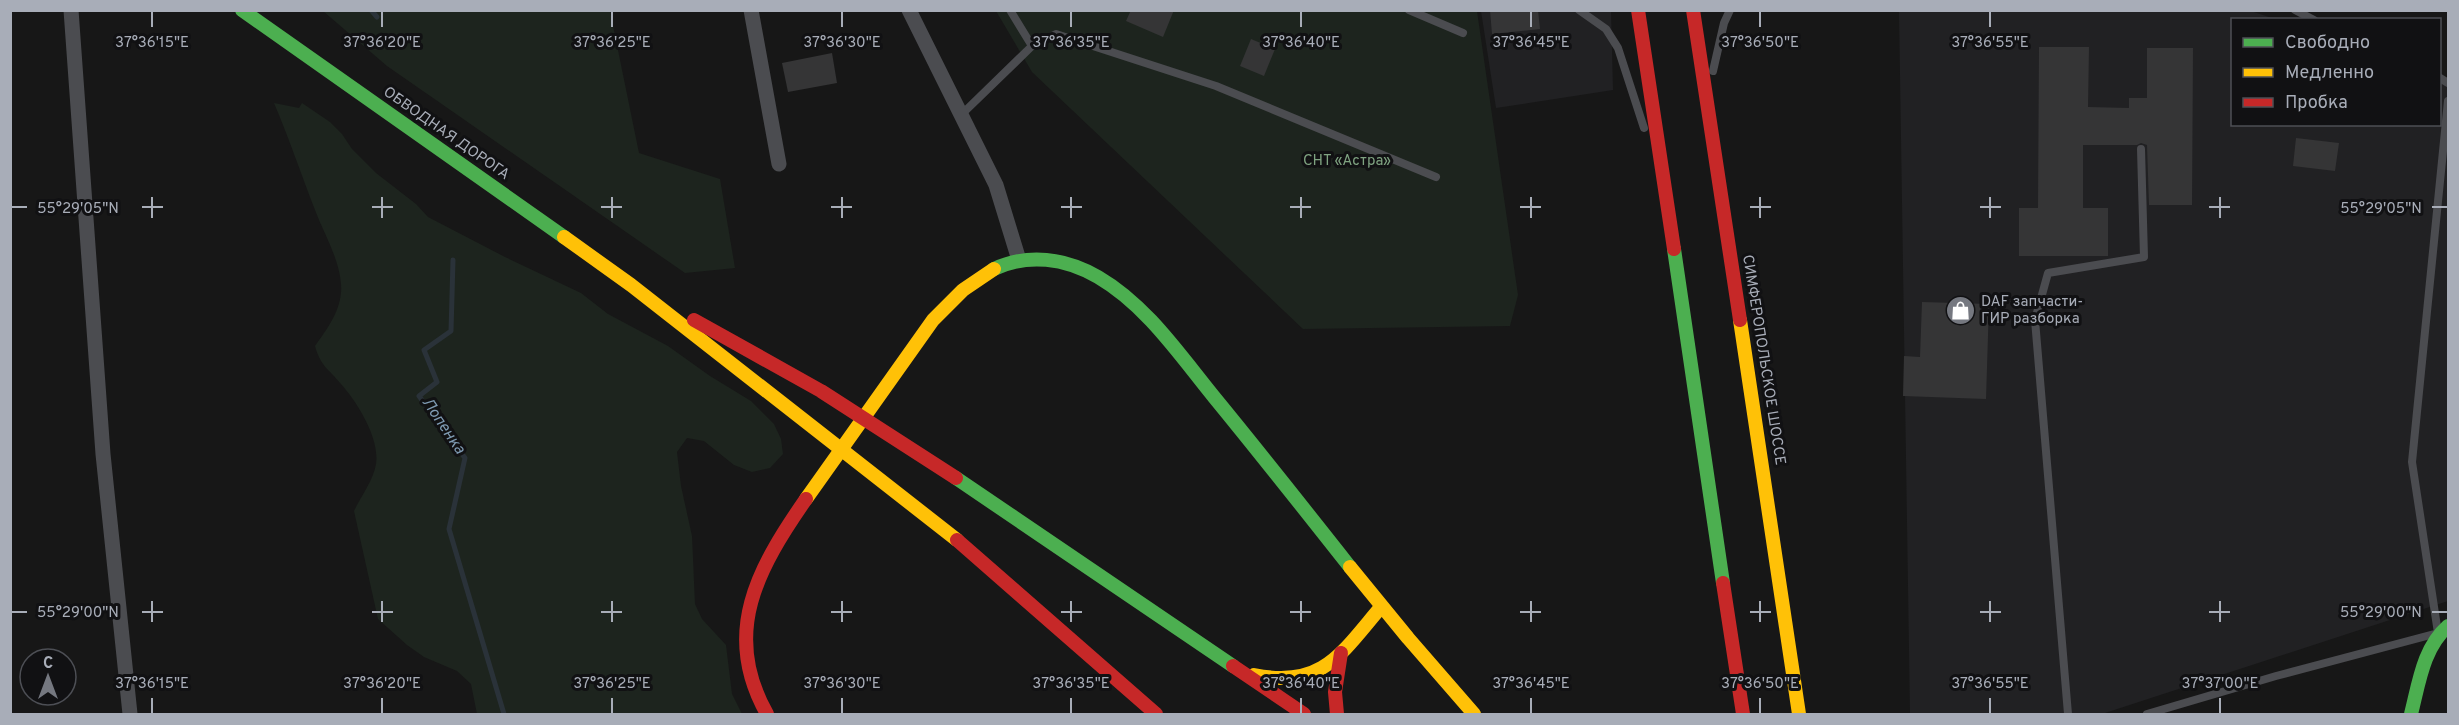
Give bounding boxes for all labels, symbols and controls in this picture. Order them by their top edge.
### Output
legend [2231,18,2441,126]
text: Свободно [2285,32,2370,55]
text: 37°36'15"E [115,34,189,53]
text: 37°36'20"E [343,34,421,53]
text: 37°36'25"E [573,34,651,53]
text: 37°36'30"E [803,34,881,53]
text: 37°36'35"E [1032,34,1110,53]
text: 37°36'40"E [1262,34,1340,53]
text: 37°36'45"E [1492,34,1570,53]
text: 37°36'50"E [1721,34,1799,53]
text: 37°36'55"E [1951,34,2029,53]
text: Медленно [2285,62,2374,85]
street label: ОБВОДНАЯ ДОРОГА [379,83,513,185]
text: Пробка [2285,92,2348,115]
park label: СНТ «Астра» [1303,152,1391,171]
text: 55°29'05"N [37,200,119,219]
text: 55°29'05"N [2340,200,2422,219]
street label: СИМФЕРОПОЛЬСКОЕ ШОССЕ [1737,254,1789,466]
place label: DAF запчасти- ГИР разборка [1981,293,2083,329]
shop icon: DAF запчасти- ГИР разборка [1944,295,1976,327]
water label: Лопенка [417,394,470,459]
text: 55°29'00"N [37,604,119,623]
text: 55°29'00"N [2340,604,2422,623]
north arrow [18,647,78,707]
text: С [43,654,53,674]
text: 37°36'15"E [115,675,189,694]
text: 37°36'20"E [343,675,421,694]
text: 37°36'25"E [573,675,651,694]
text: 37°36'30"E [803,675,881,694]
text: 37°36'35"E [1032,675,1110,694]
text: 37°36'40"E [1262,675,1340,694]
text: 37°36'45"E [1492,675,1570,694]
text: 37°36'50"E [1721,675,1799,694]
text: 37°36'55"E [1951,675,2029,694]
text: 37°37'00"E [2182,675,2258,694]

